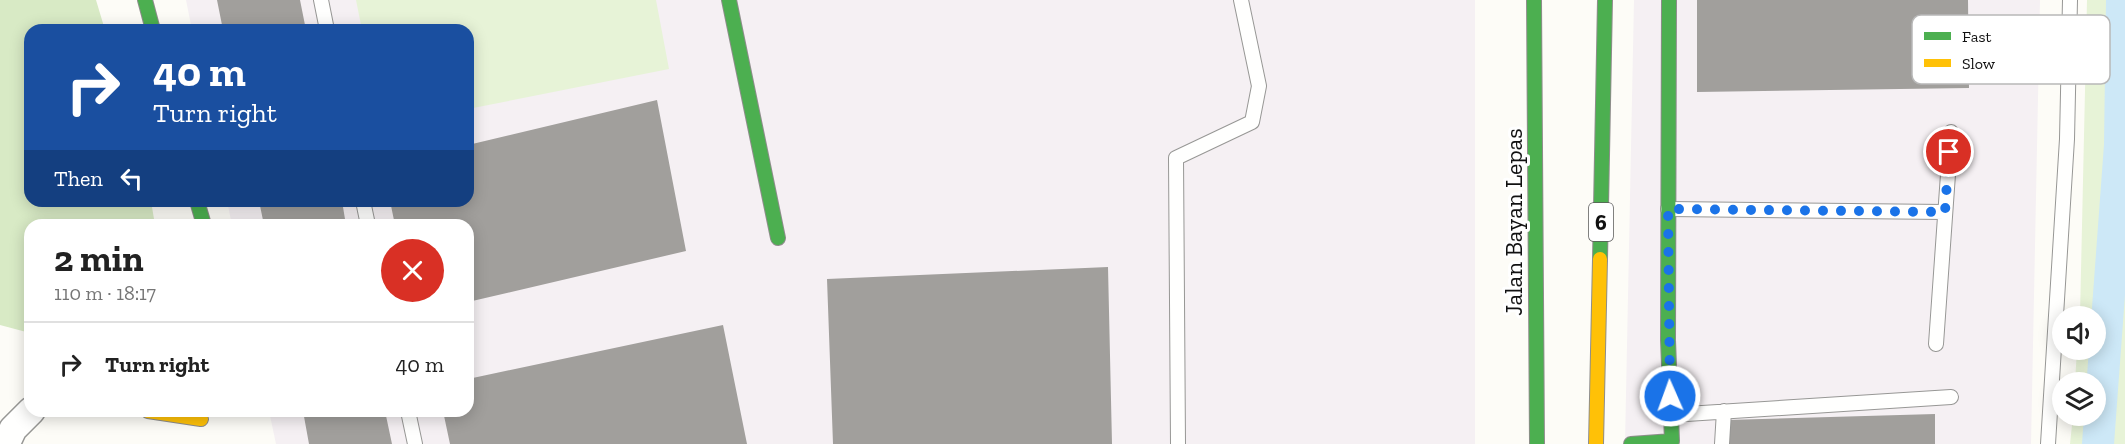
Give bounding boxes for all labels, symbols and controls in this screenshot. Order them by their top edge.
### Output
legend [1912,15,2110,84]
text: Fast [1962,27,1991,46]
text: 40 m [153,46,246,97]
icon: right [54,48,132,126]
text: Slow [1962,54,1996,73]
text: Turn right [153,97,277,129]
pin [1923,126,1974,177]
street label: Jalan Bayan Lepas [1499,128,1528,316]
icon: arrive [1932,135,1965,168]
icon: left [115,162,148,195]
text: Then [54,165,103,192]
road number: 6 [1589,203,1613,241]
text: 2 min [54,237,144,280]
button: close [381,239,444,302]
text: 110 m · 18:17 [54,281,156,305]
map controls [2052,306,2106,426]
button: sound [2052,306,2106,360]
icon: right [54,348,87,381]
text: Turn right [105,351,209,378]
text: 40 m [395,351,444,378]
position arrow [1638,364,1702,428]
button: layers [2052,372,2106,426]

